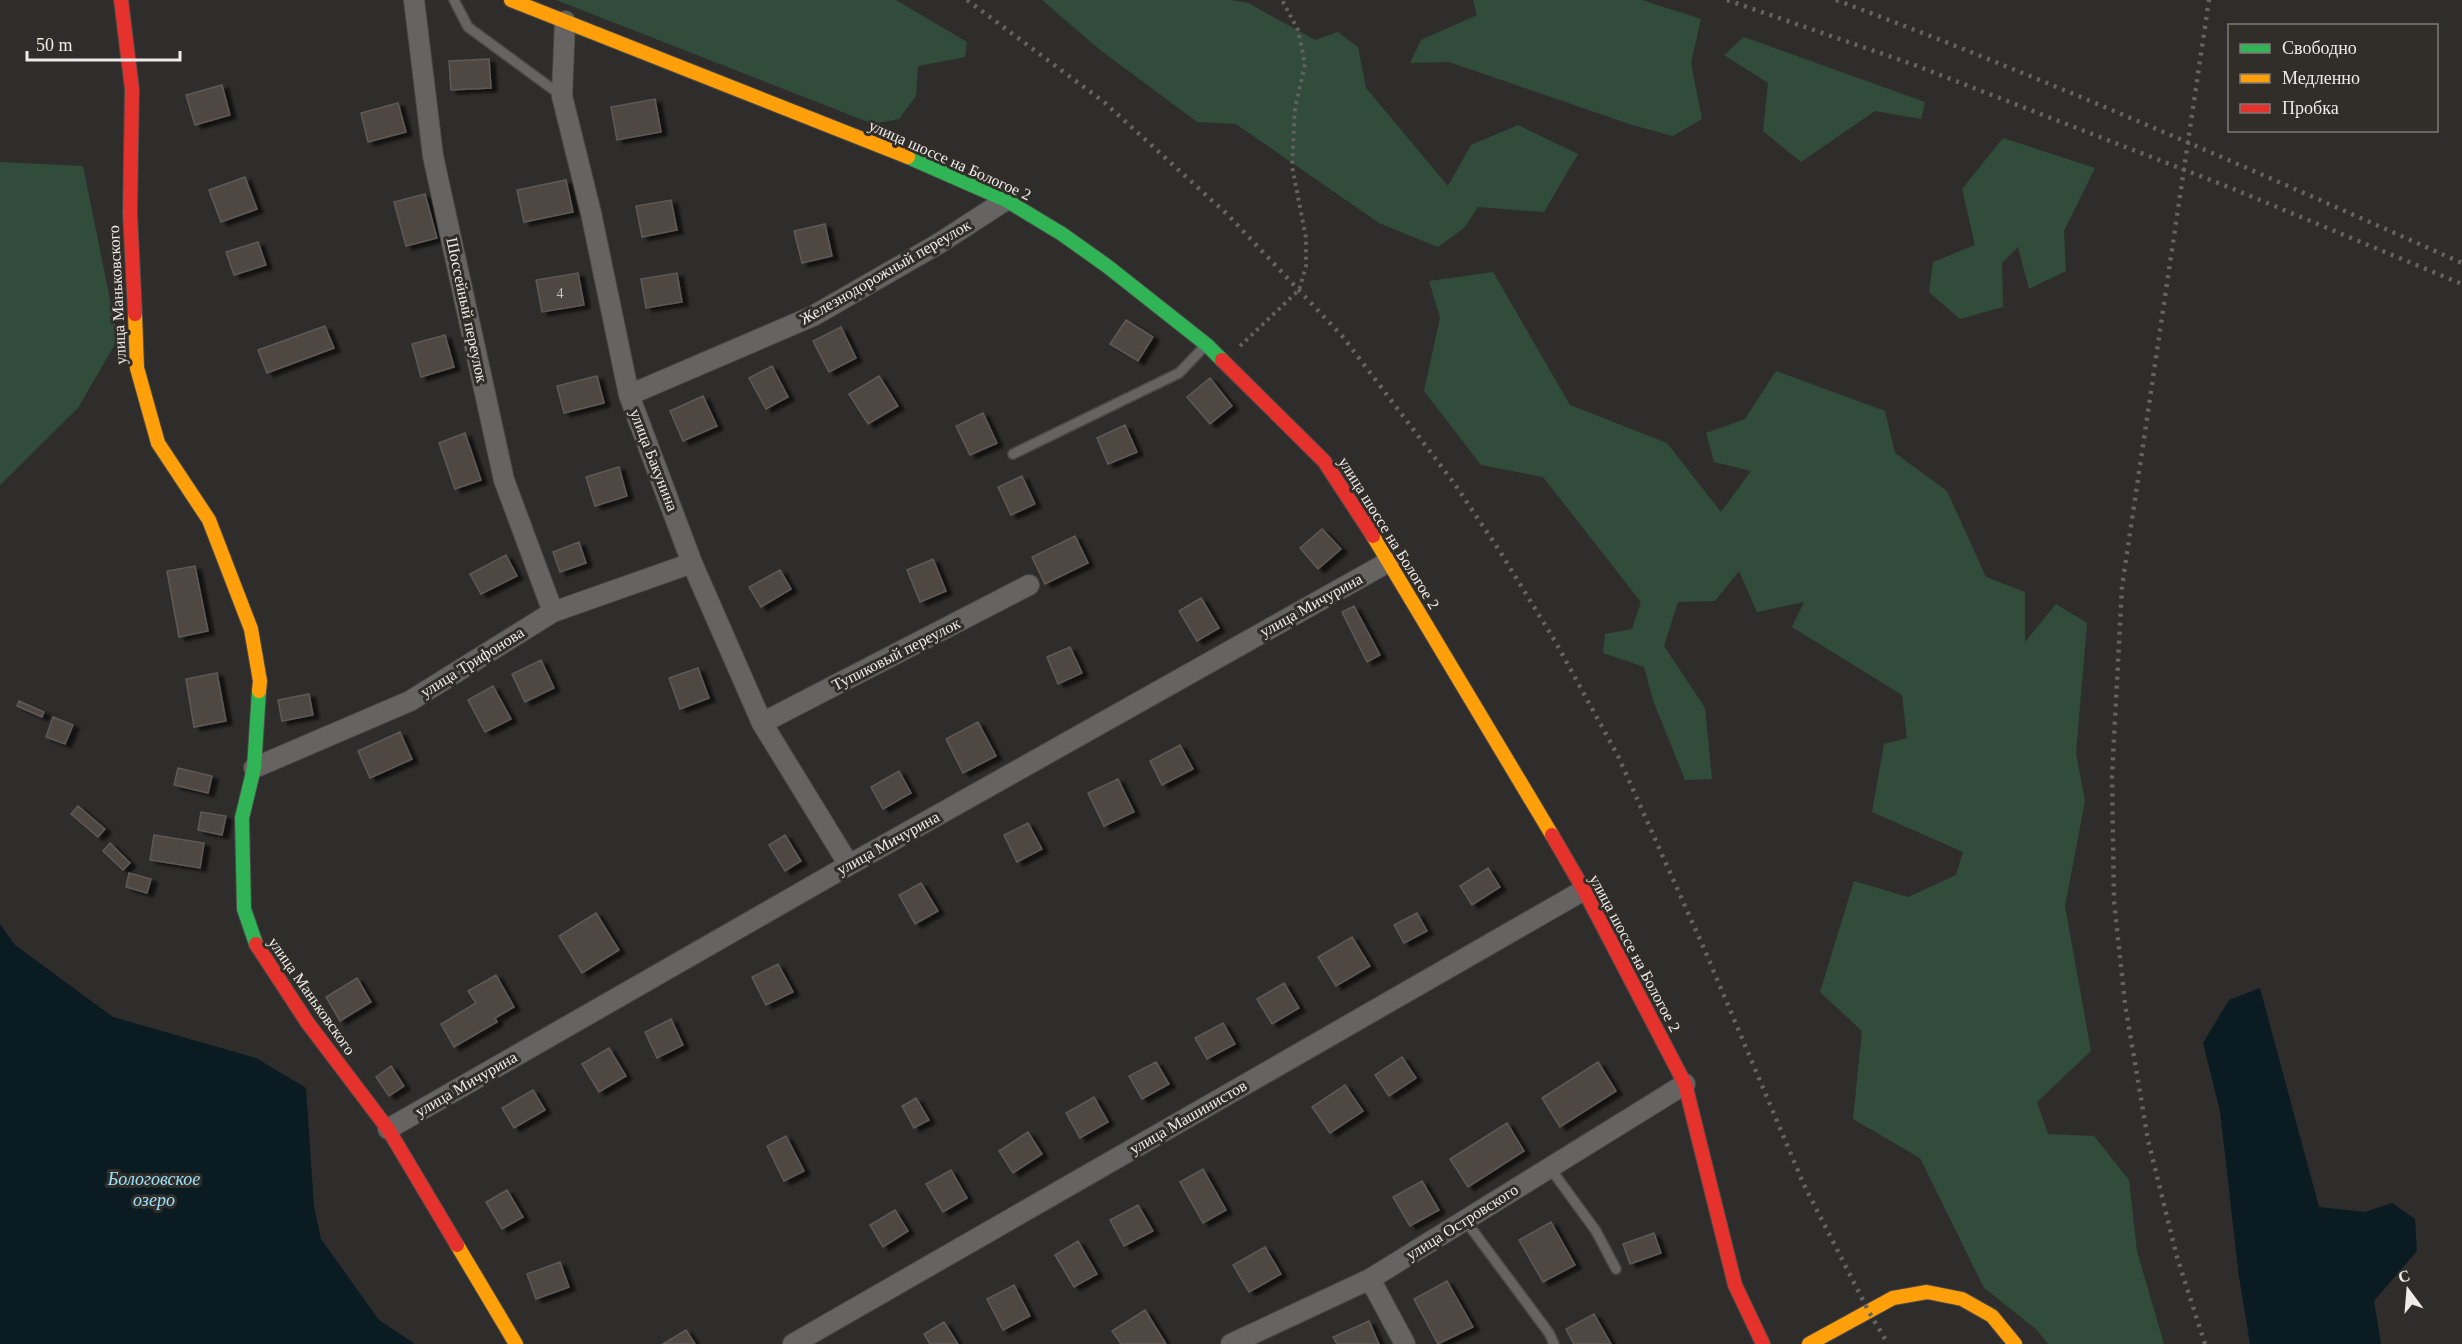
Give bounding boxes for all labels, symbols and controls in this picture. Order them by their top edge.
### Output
scale bar [27,24,180,62]
legend [2228,24,2438,132]
text: 50 m [36,35,73,55]
text: Свободно [2282,38,2357,58]
text: Медленно [2282,68,2360,88]
text: Пробка [2282,98,2339,118]
street label: улица шоссе на Бологое 2 [866,116,1034,204]
street label: Железнодорожный переулок [797,216,974,329]
street label: улица Маньковского [105,225,130,365]
street label: Шоссейный переулок [442,236,491,385]
house number: 4 [557,286,564,301]
street label: улица Бакунина [626,406,681,514]
street label: улица шоссе на Бологое 2 [1334,454,1443,613]
street label: улица Мичурина [1257,570,1366,641]
street label: Тупиковый переулок [829,614,963,695]
street label: улица Трифонова [417,623,527,701]
street label: улица Мичурина [834,808,943,879]
street label: улица шоссе на Бологое 2 [1585,871,1684,1035]
street label: улица Маньковского [264,934,359,1059]
street label: улица Мичурина [412,1048,520,1121]
street label: улица Машинистов [1126,1076,1250,1158]
water label: Бологовское озеро [107,1169,200,1210]
street label: улица Островского [1403,1181,1522,1264]
north arrow [2378,1260,2438,1320]
text: С [2396,1266,2412,1286]

